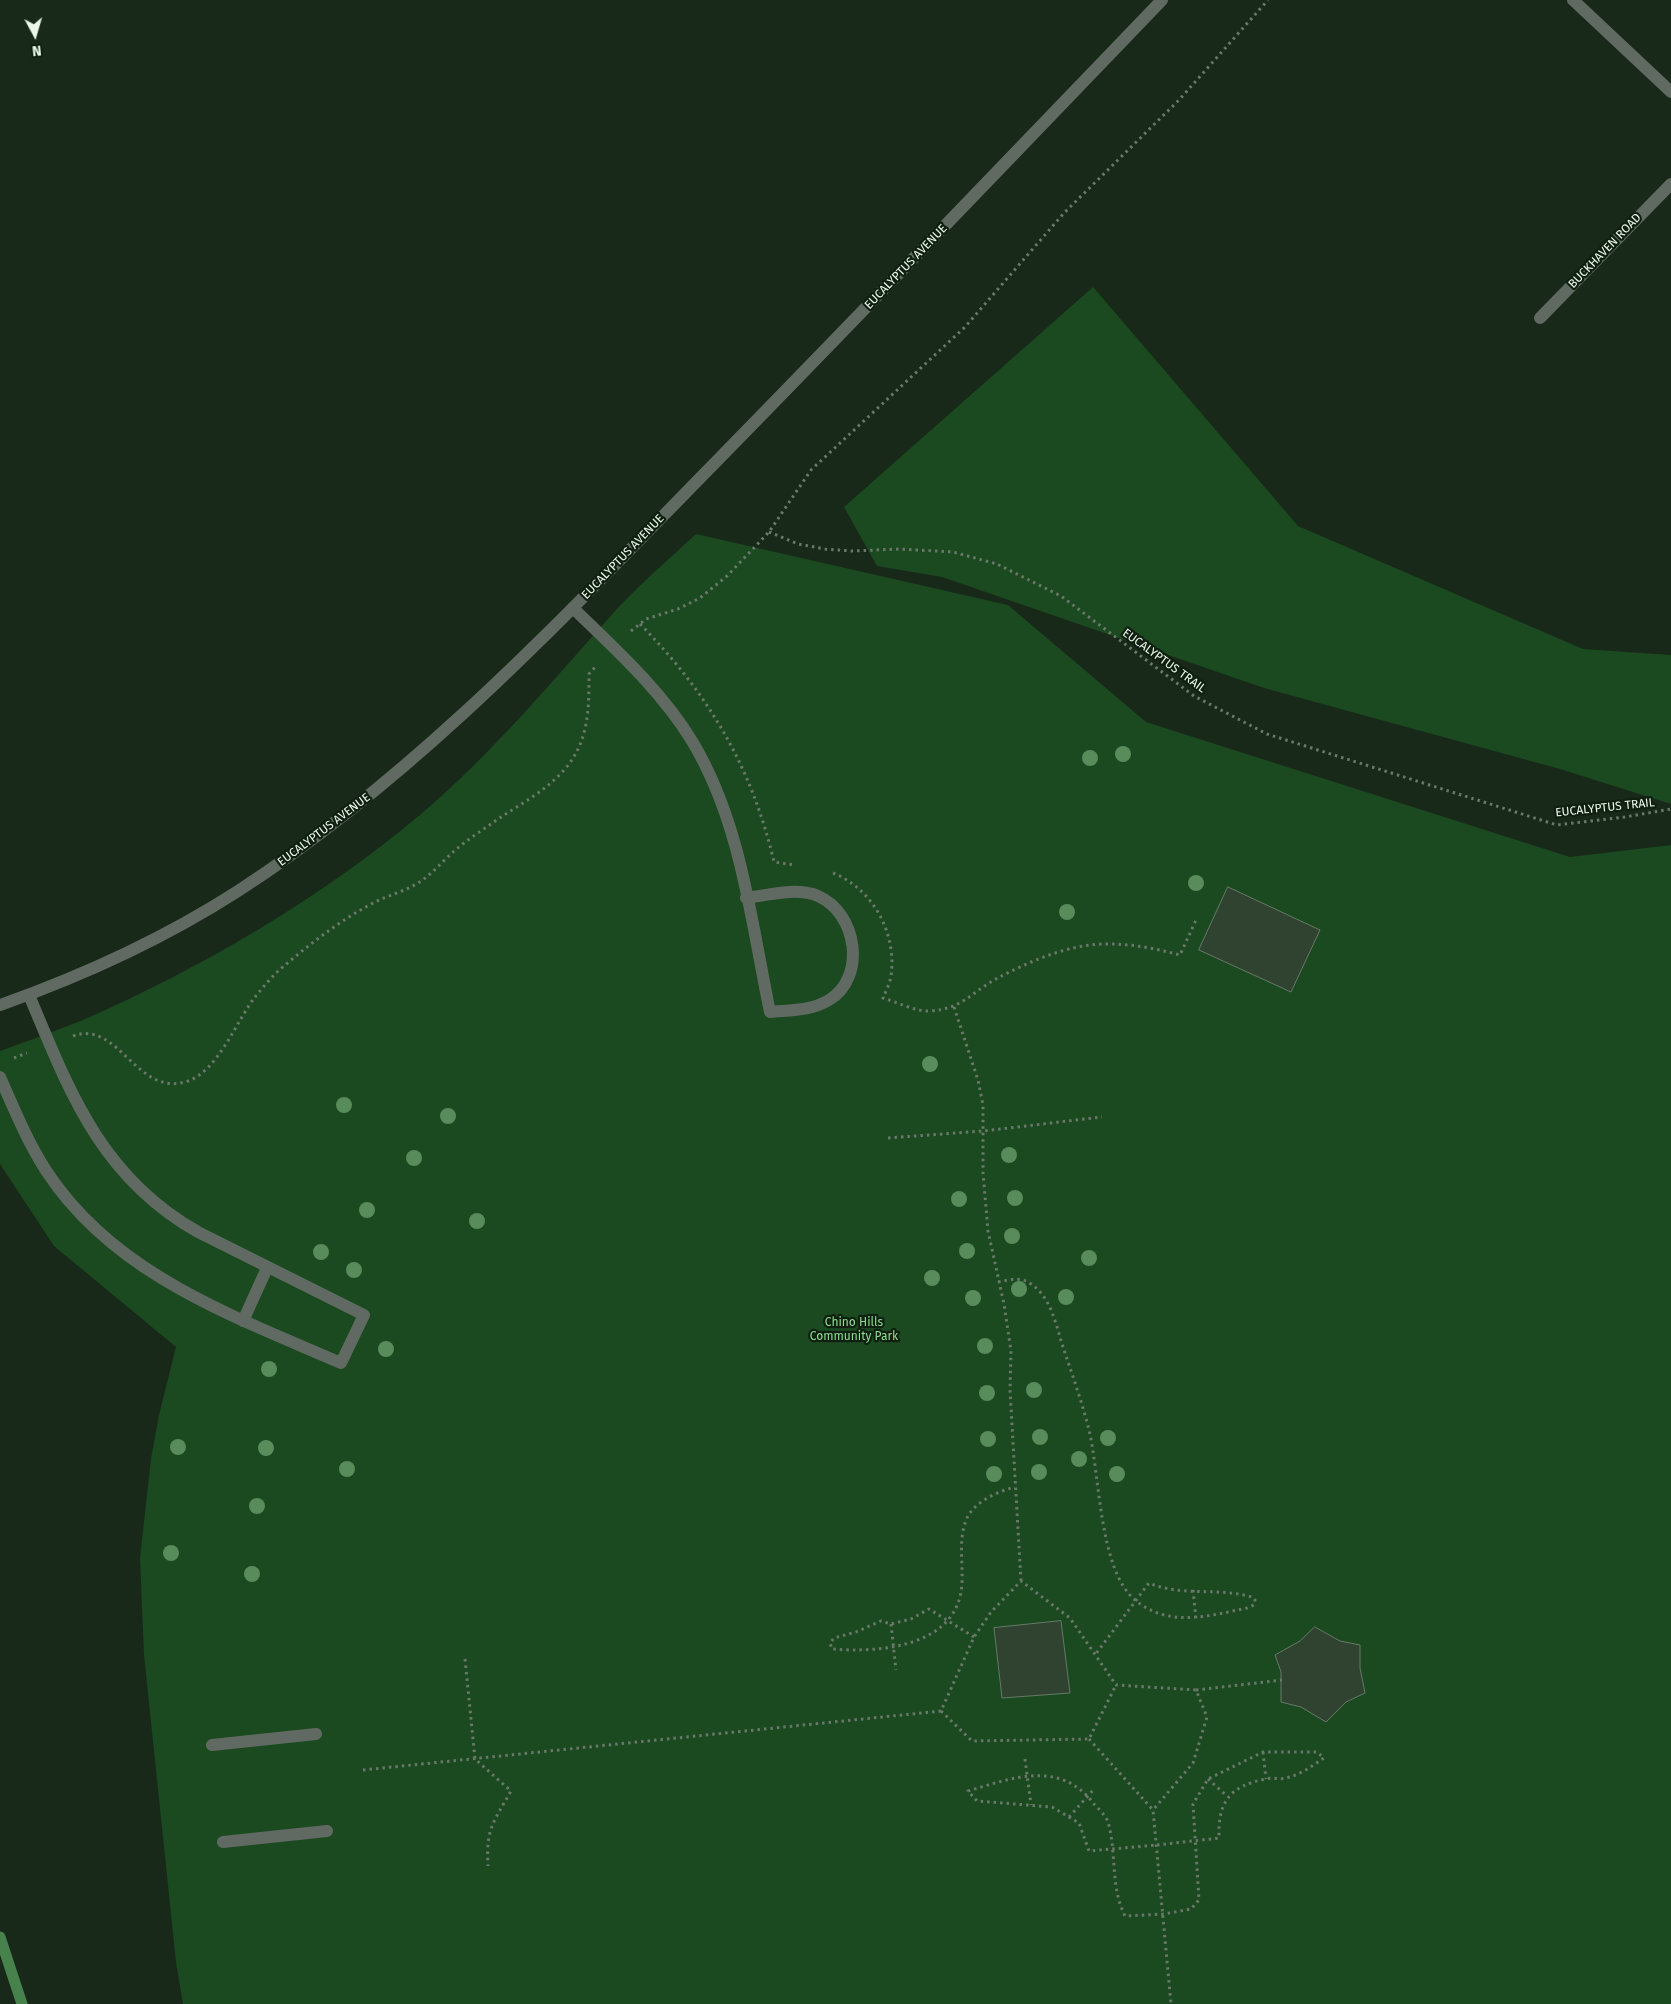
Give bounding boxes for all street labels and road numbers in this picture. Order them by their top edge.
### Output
street label: BUCKHAVEN ROAD [1566,211,1644,291]
street label: EUCALYPTUS AVENUE [862,222,950,312]
street label: EUCALYPTUS AVENUE [579,512,667,602]
street label: EUCALYPTUS TRAIL [1119,626,1209,696]
street label: EUCALYPTUS AVENUE [275,790,373,870]
street label: EUCALYPTUS TRAIL [1555,796,1655,820]

